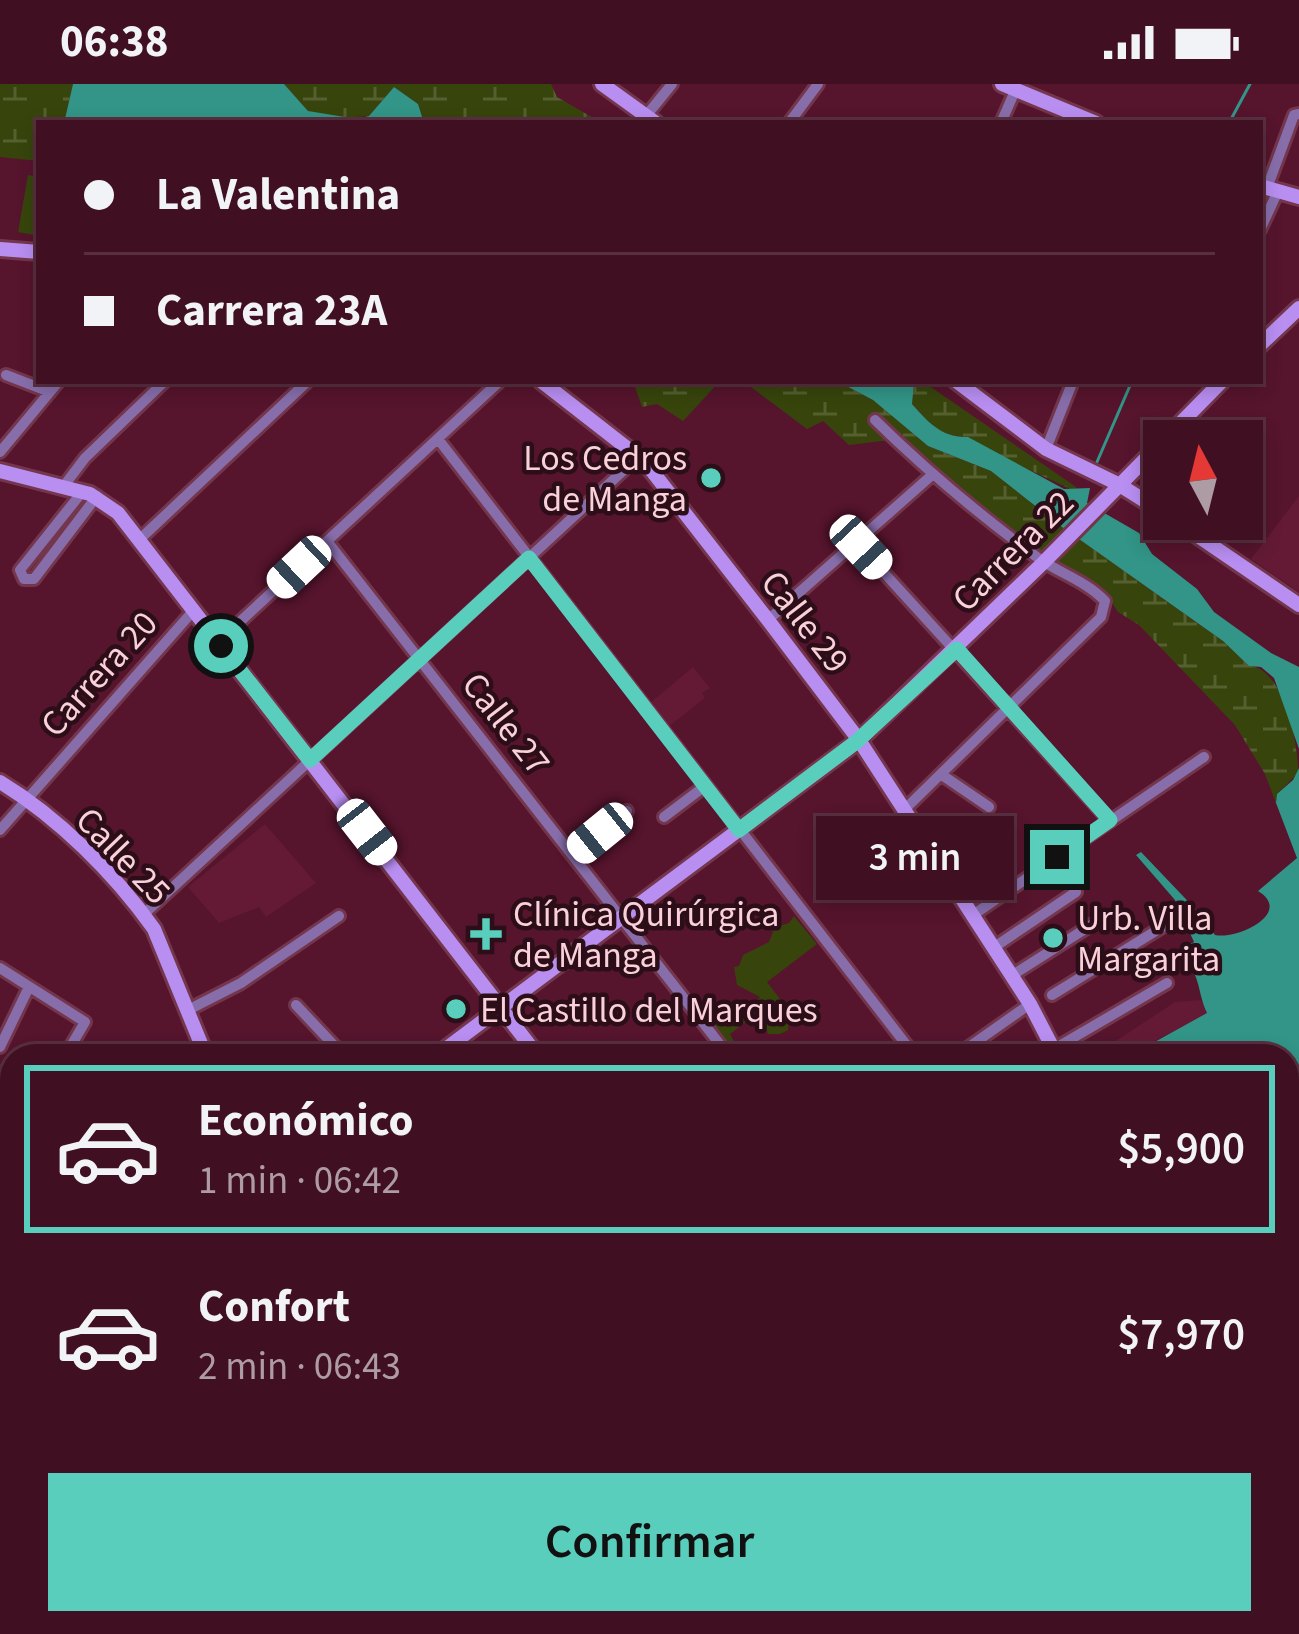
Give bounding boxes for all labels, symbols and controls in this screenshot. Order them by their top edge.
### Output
text: 06:38 [60,10,169,74]
text: La Valentina [156,163,400,227]
text: Carrera 23A [156,279,387,343]
north arrow [1143,420,1263,540]
map controls [1143,420,1263,540]
place label: Los Cedros de Manga [523,433,687,525]
marker: Los Cedros de Manga [698,465,724,491]
street label: Carrera 22 [941,479,1086,624]
car [823,508,899,586]
car [260,529,338,605]
street label: Calle 29 [748,560,861,684]
street label: Carrera 20 [29,600,170,748]
route start [194,619,248,673]
street label: Calle 27 [449,662,562,786]
car [331,793,403,871]
street label: Calle 25 [64,796,182,916]
car [561,796,639,870]
callout: 3 min [817,815,1015,899]
text: 3 min [869,830,961,886]
route end [1030,830,1084,884]
place label: Clínica Quirúrgica de Manga [513,889,779,981]
place label: Urb. Villa Margarita [1077,893,1220,985]
marker: Clínica Quirúrgica de Manga [470,918,502,950]
marker: Urb. Villa Margarita [1040,925,1066,951]
place label: El Castillo del Marques [480,985,818,1036]
marker: El Castillo del Marques [443,996,469,1022]
text: Económico [198,1089,414,1153]
icon: car [54,1095,162,1203]
text: $5,900 [1117,1117,1245,1181]
text: 1 min · 06:42 [198,1153,401,1209]
text: Confort [198,1275,350,1339]
icon: car [54,1281,162,1389]
text: $7,970 [1117,1303,1245,1367]
text: 2 min · 06:43 [198,1339,401,1395]
button: Confirmar [48,1473,1251,1611]

